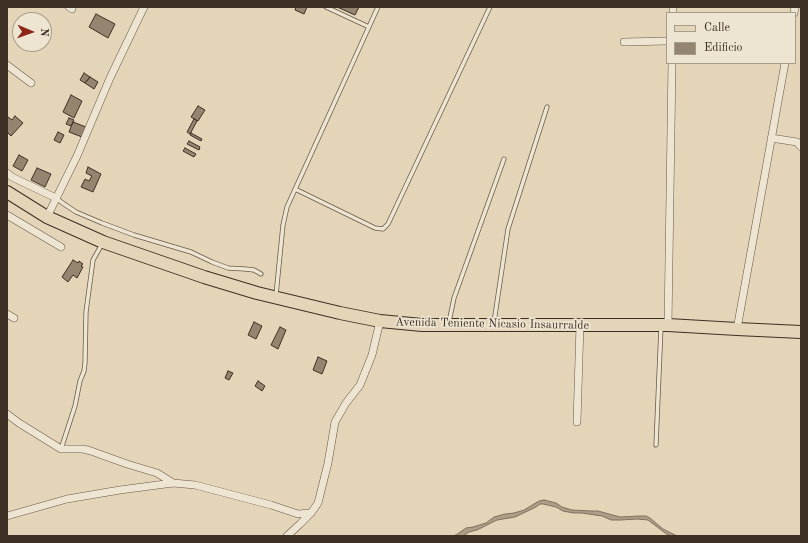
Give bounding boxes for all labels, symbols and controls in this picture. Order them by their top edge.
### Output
north arrow [12,12,52,52]
legend [666,12,796,64]
text: Calle [704,22,730,34]
text: N [38,28,49,37]
text: Edificio [704,42,743,54]
street label: Avenida Teniente Nicasio Insaurralde [395,315,589,333]

